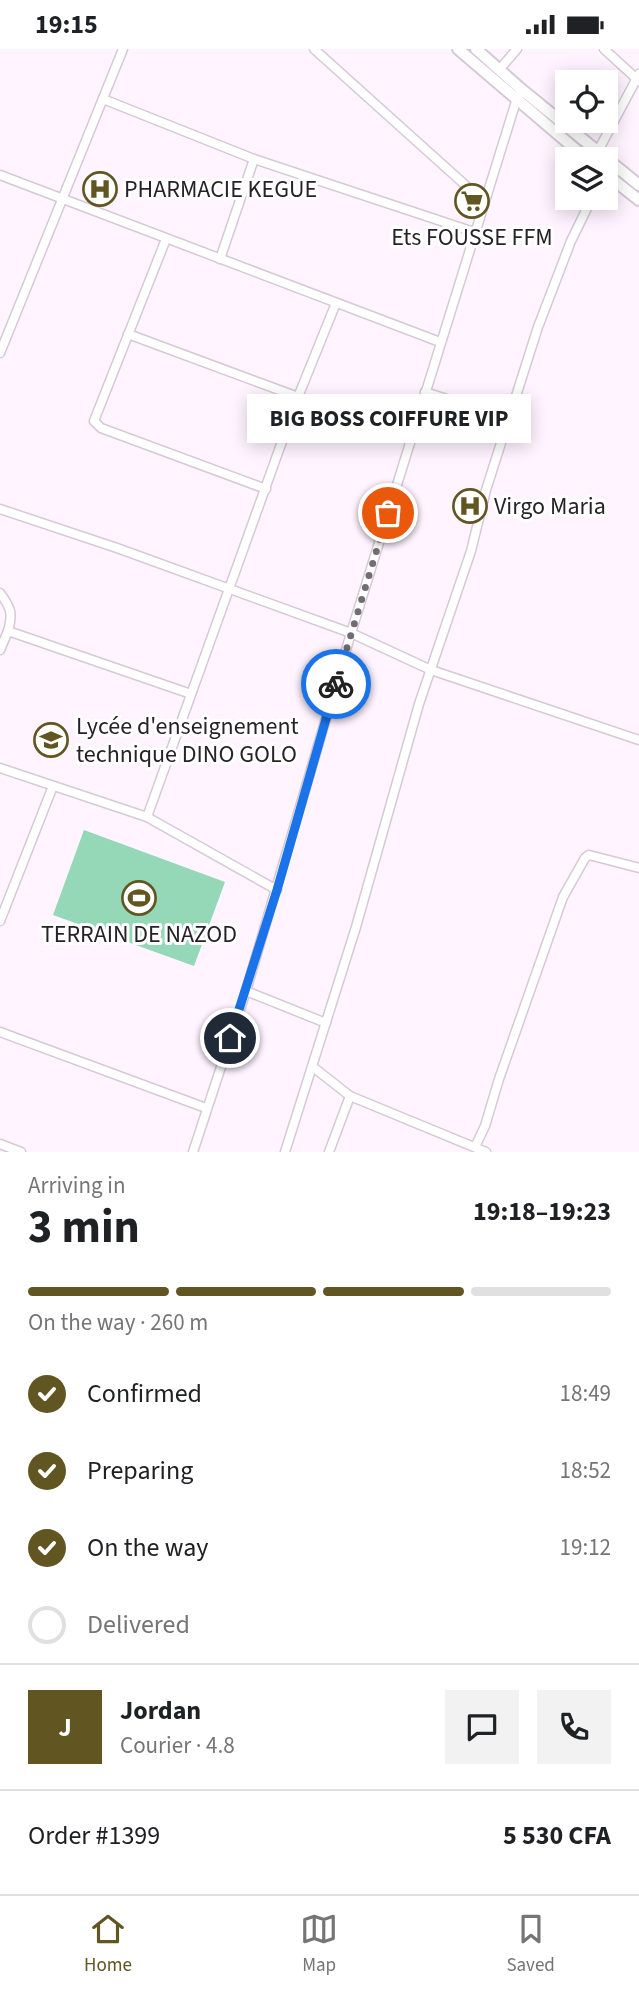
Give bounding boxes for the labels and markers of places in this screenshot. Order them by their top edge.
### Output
hospital icon: PHARMACIE KEGUE [81,170,119,208]
place label: PHARMACIE KEGUE [124,172,317,207]
supermarket icon: Ets FOUSSE FFM [453,182,491,220]
place label: Ets FOUSSE FFM [391,220,553,255]
callout: BIG BOSS COIFFURE VIP [246,394,530,443]
pin [358,483,418,543]
hospital icon: Virgo Maria [451,487,489,525]
place label: Virgo Maria [494,489,606,524]
place label: Lycée d'enseignement technique DINO GOLO [76,709,299,772]
school or university icon: Lycée d'enseignement technique DINO GOLO [32,721,70,759]
sports icon: TERRAIN DE NAZOD [120,879,158,917]
place label: TERRAIN DE NAZOD [41,917,237,952]
pin [200,1008,260,1068]

